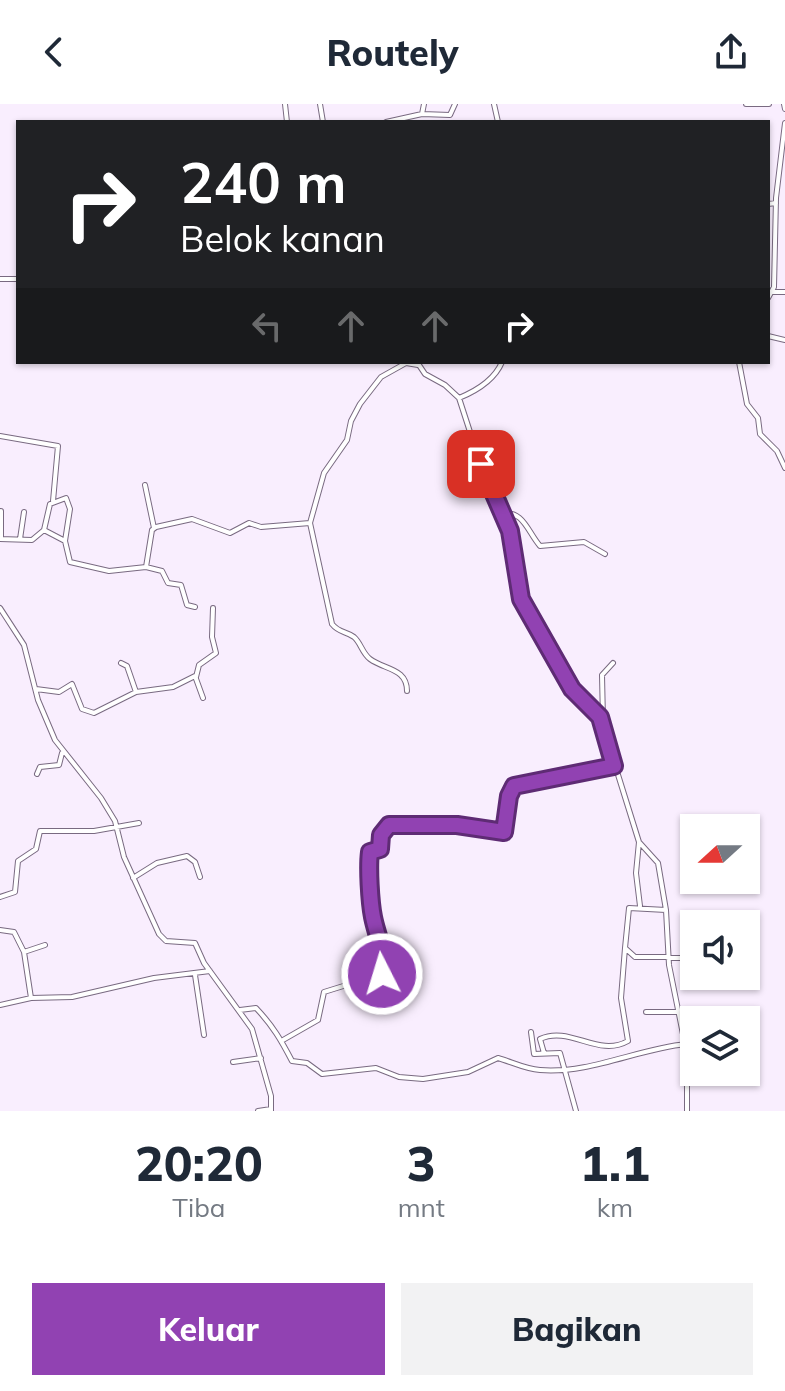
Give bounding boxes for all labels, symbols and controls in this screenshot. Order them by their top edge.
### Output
icon: back [32,30,76,74]
text: Routely [326,30,459,75]
icon: share [709,30,753,74]
text: 240 m [180,147,347,217]
icon: right [48,152,152,256]
text: Belok kanan [180,216,385,261]
icon: left [245,304,289,348]
icon: ahead [329,304,373,348]
icon: ahead [413,304,457,348]
icon: right [497,304,541,348]
pin [447,430,515,498]
icon: arrive [459,442,503,486]
north arrow [680,814,760,894]
map controls [680,814,760,1086]
button: sound [680,910,760,990]
position arrow [340,932,424,1016]
button: layers [680,1006,760,1086]
text: 20:20 [135,1133,263,1193]
text: 3 [407,1133,436,1193]
text: 1.1 [580,1133,650,1193]
text: Tiba [172,1191,225,1224]
text: mnt [398,1191,445,1224]
text: km [597,1191,633,1224]
button: Keluar [32,1283,385,1375]
button: Bagikan [401,1283,753,1375]

